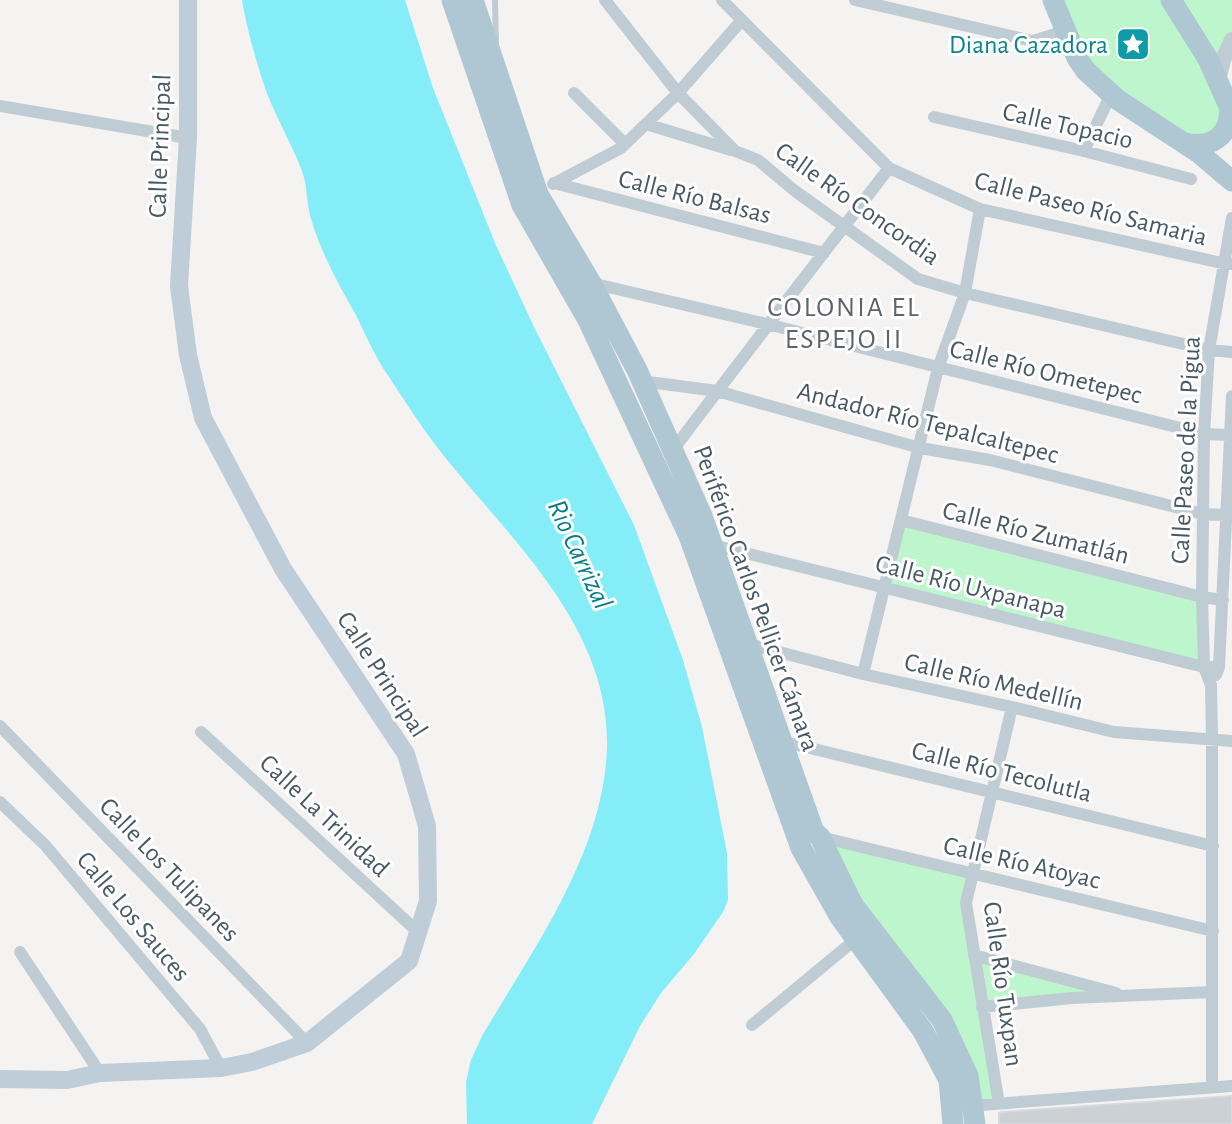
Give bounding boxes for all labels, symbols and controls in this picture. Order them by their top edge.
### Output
place icon: Diana Cazadora [1114,25,1152,63]
place label: Diana Cazadora [949,32,1108,58]
street label: Calle Principal [144,74,176,218]
street label: Calle Topacio [1000,98,1135,154]
street label: Calle Río Concordia [771,138,944,270]
street label: Calle Río Balsas [616,165,774,228]
street label: Calle Paseo Río Samaria [972,167,1210,250]
district label: COLONIA EL ESPEJO II [767,294,921,354]
street label: Calle Paseo de la Pigua [1167,335,1205,565]
street label: Calle Río Ometepec [947,336,1144,408]
street label: Andador Río Tepalcaltepec [795,378,1061,468]
street label: Periférico Carlos Pellicer Cámara [689,442,824,755]
water label: Rio Carrizal [542,496,617,614]
street label: Calle Río Zumatlán [940,497,1132,569]
street label: Calle Río Uxpanapa [873,551,1069,623]
street label: Calle Principal [332,607,432,742]
street label: Calle Río Medellín [902,649,1086,715]
street label: Calle Río Tecolutla [909,737,1094,807]
street label: Calle La Trinidad [255,750,394,882]
street label: Calle Los Tulipanes [94,793,244,947]
street label: Calle Río Atoyac [941,832,1103,894]
street label: Calle Los Sauces [72,847,195,986]
street label: Calle Río Tuxpan [979,900,1027,1068]

